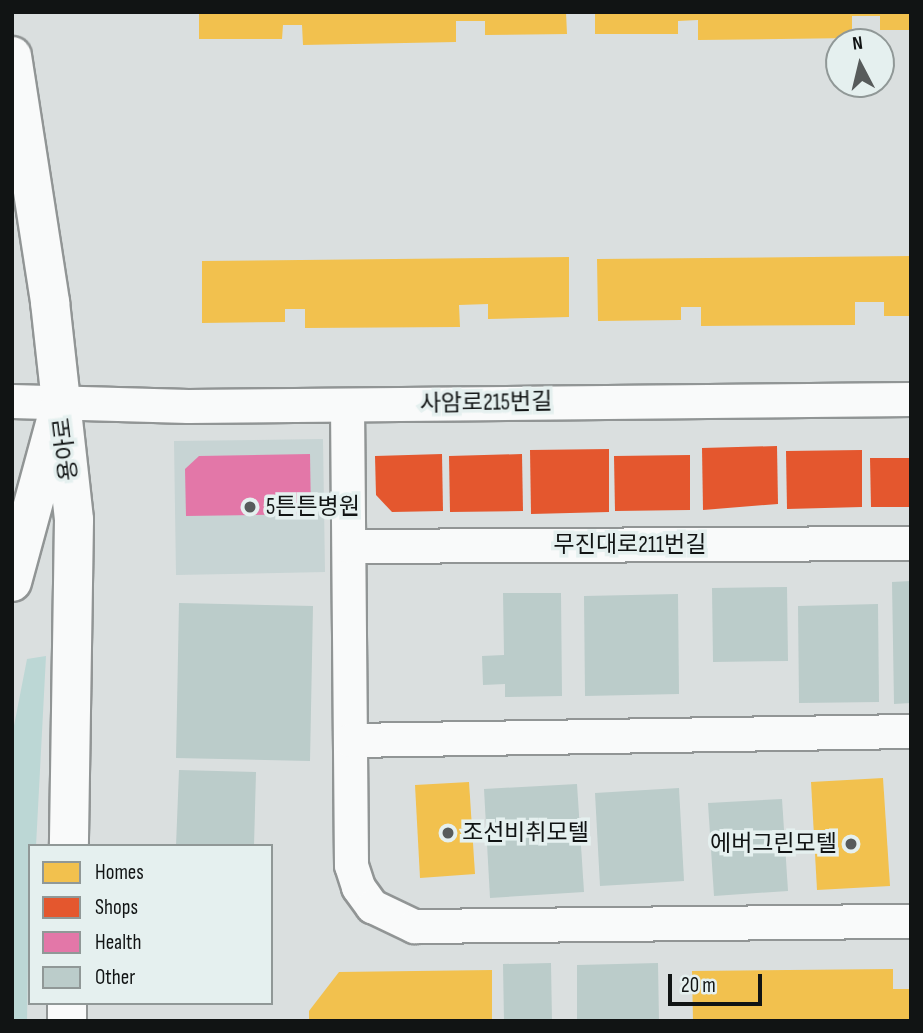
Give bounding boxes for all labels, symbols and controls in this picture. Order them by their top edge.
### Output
north arrow [825,28,895,98]
text: N [851,32,864,56]
street label: 사암로215번길 [419,388,553,418]
street label: 용아로 [48,416,84,482]
place label: 5튼튼병원 [266,493,360,521]
marker: 5튼튼병원 [240,497,260,517]
street label: 무진대로211번길 [554,531,706,559]
place label: 조선비취모텔 [462,819,589,847]
marker: 조선비취모텔 [440,825,456,841]
place label: 에버그린모텔 [710,830,837,858]
marker: 에버그린모텔 [843,836,859,852]
legend [28,844,273,1005]
text: Homes [95,860,144,885]
text: Shops [95,895,138,920]
text: Health [95,930,142,955]
scale bar [671,960,766,1004]
text: Other [95,965,135,990]
text: 20 m [681,973,716,998]

